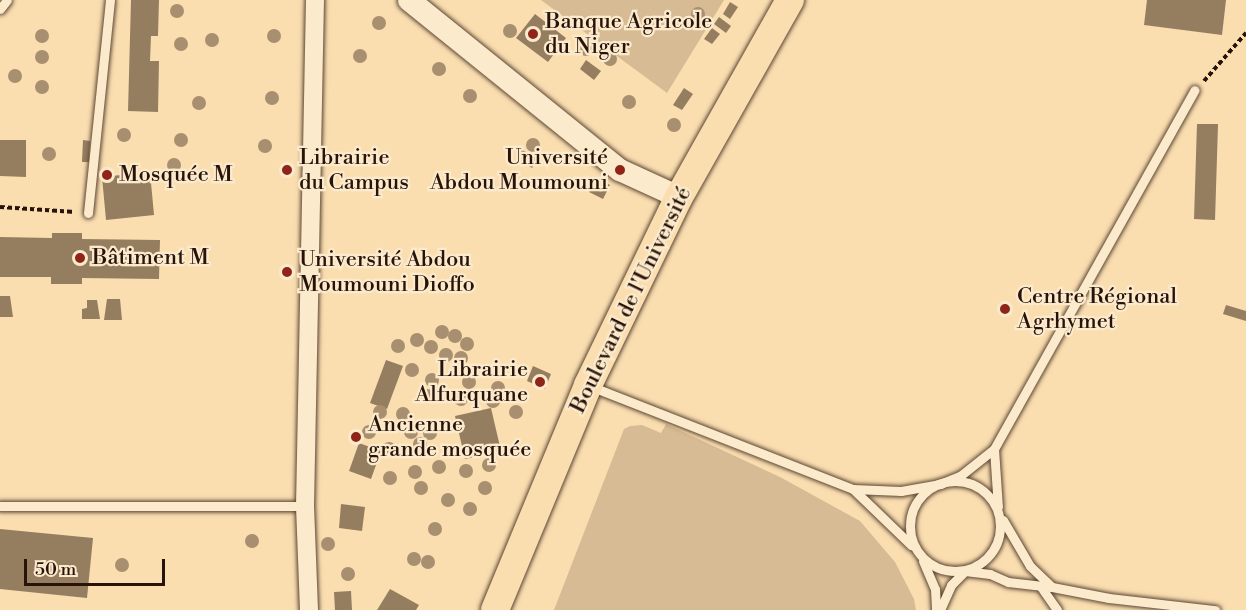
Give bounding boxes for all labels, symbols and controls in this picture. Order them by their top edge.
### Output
place label: Banque Agricole du Niger [545,8,712,60]
marker: Banque Agricole du Niger [526,27,540,41]
place label: Librairie du Campus [299,144,409,196]
place label: Université Abdou Moumouni [430,144,608,196]
place label: Mosquée M [119,162,233,188]
marker: Librairie du Campus [280,163,294,177]
marker: Université Abdou Moumouni [613,163,627,177]
marker: Mosquée M [100,168,114,182]
street label: Boulevard de l'Université [565,183,697,417]
place label: Bâtiment M [92,245,209,271]
place label: Université Abdou Moumouni Dioffo [299,246,475,298]
marker: Bâtiment M [73,251,87,265]
marker: Université Abdou Moumouni Dioffo [280,265,294,279]
place label: Centre Régional Agrhymet [1017,283,1177,334]
marker: Centre Régional Agrhymet [998,302,1012,316]
place label: Librairie Alfurquane [415,356,528,408]
marker: Librairie Alfurquane [533,375,547,389]
place label: Ancienne grande mosquée [368,411,531,463]
marker: Ancienne grande mosquée [349,430,363,444]
scale bar [27,547,168,585]
text: 50 m [35,558,76,581]

